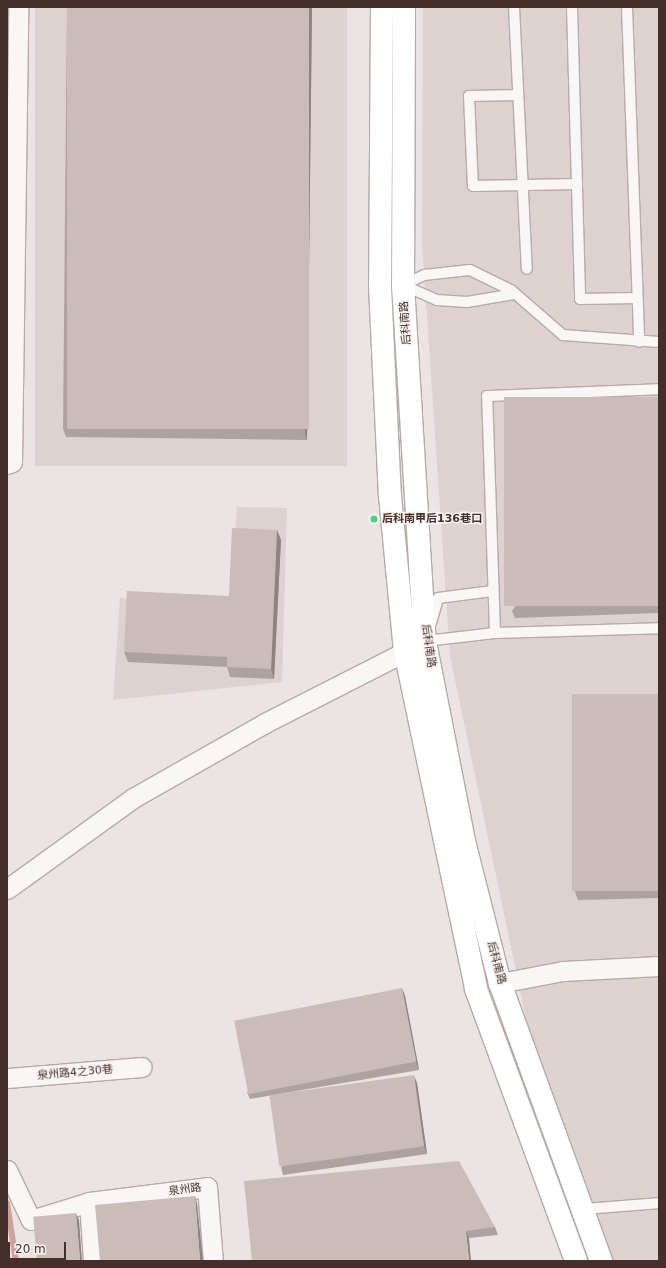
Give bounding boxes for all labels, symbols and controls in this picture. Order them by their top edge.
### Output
street label: 后科南路 [398,301,414,345]
place label: 后科南甲后136巷口 [382,512,482,526]
marker: 后科南甲后136巷口 [369,514,379,524]
street label: 后科南路 [418,623,438,669]
street label: 后科南路 [484,940,508,986]
street label: 泉州路4之30巷 [37,1063,113,1083]
street label: 泉州路 [168,1181,202,1199]
scale bar [10,1234,68,1260]
text: 20 m [15,1242,46,1256]

